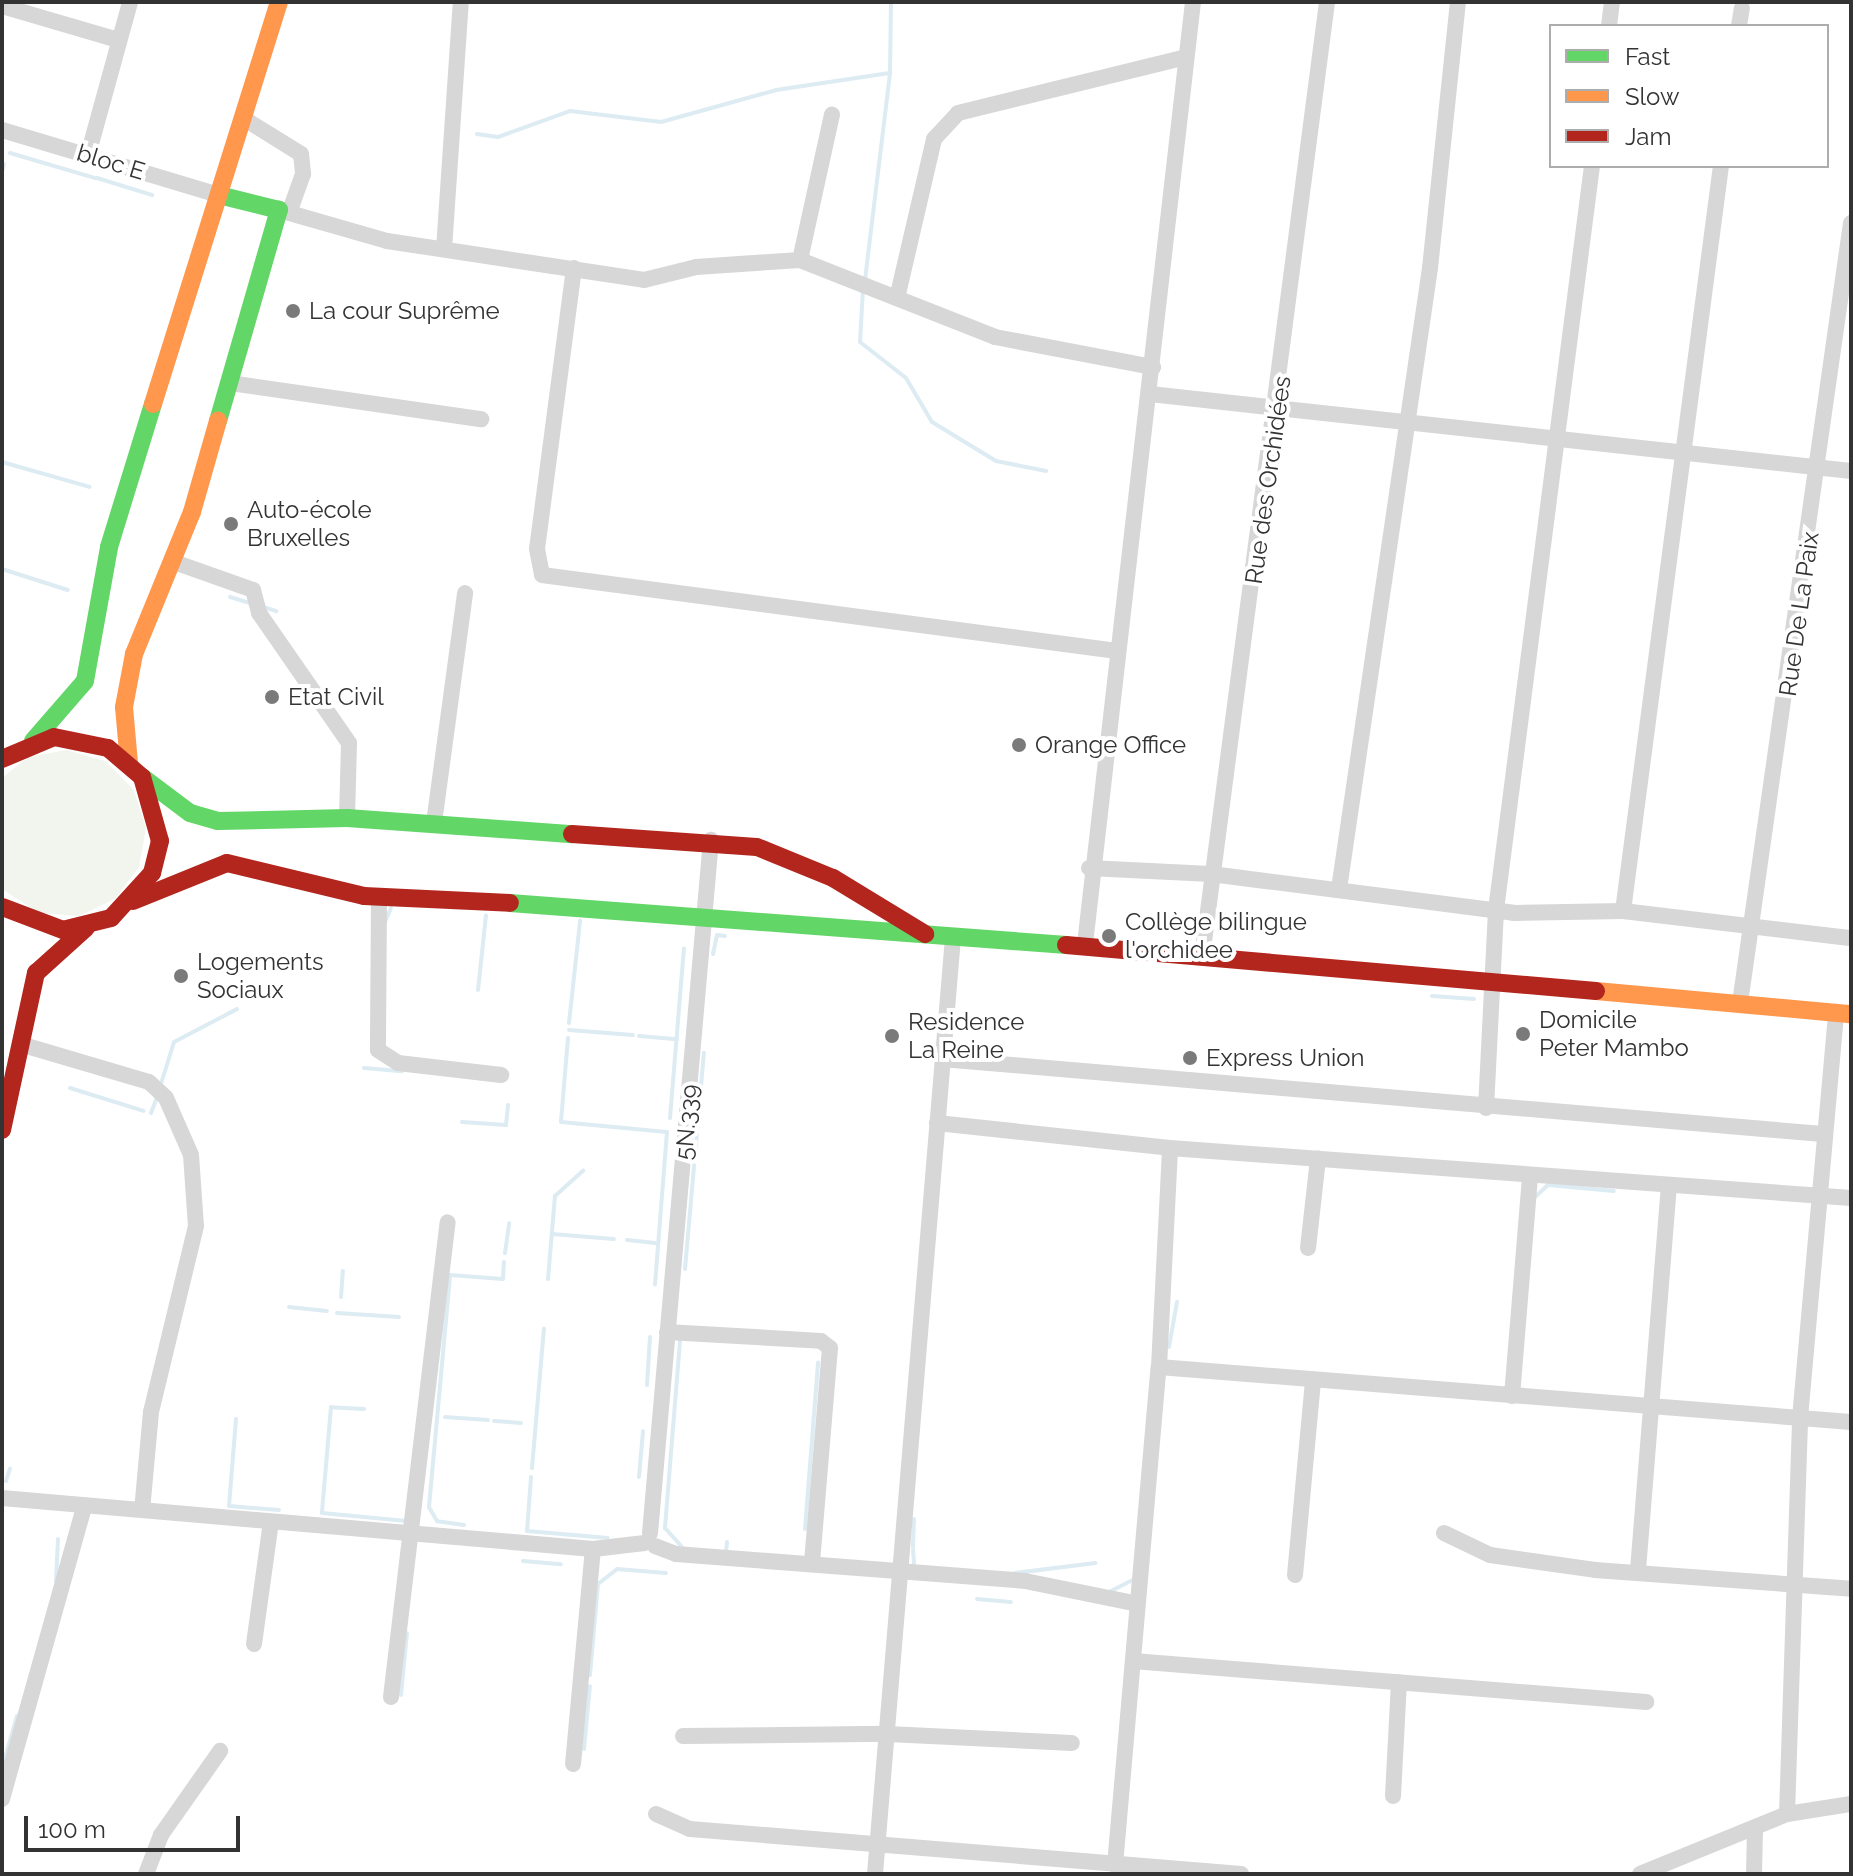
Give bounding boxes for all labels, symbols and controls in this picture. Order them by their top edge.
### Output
legend [1549,24,1829,168]
text: Fast [1625,42,1670,71]
text: Slow [1625,82,1679,111]
text: Jam [1625,122,1671,151]
street label: bloc E [74,138,148,186]
place label: La cour Suprême [309,297,500,325]
marker: La cour Suprême [284,302,302,320]
street label: Rue des Orchidées [1239,374,1297,586]
place label: Auto-école Bruxelles [247,496,371,552]
marker: Auto-école Bruxelles [222,515,240,533]
street label: Rue De La Paix [1773,530,1825,698]
place label: Etat Civil [288,683,384,711]
marker: Etat Civil [263,688,281,706]
place label: Orange Office [1035,731,1186,759]
marker: Orange Office [1010,736,1028,754]
place label: Collège bilingue l'orchidee [1125,908,1307,964]
marker: Collège bilingue l'orchidee [1100,927,1118,945]
place label: Logements Sociaux [197,948,324,1004]
marker: Logements Sociaux [172,967,190,985]
place label: Domicile Peter Mambo [1539,1006,1689,1062]
place label: Residence La Reine [908,1008,1024,1064]
marker: Domicile Peter Mambo [1514,1025,1532,1043]
marker: Residence La Reine [883,1027,901,1045]
place label: Express Union [1206,1044,1364,1072]
marker: Express Union [1181,1049,1199,1067]
street label: 5N.339 [669,1083,705,1161]
scale bar [28,1800,244,1850]
text: 100 m [38,1815,106,1844]

